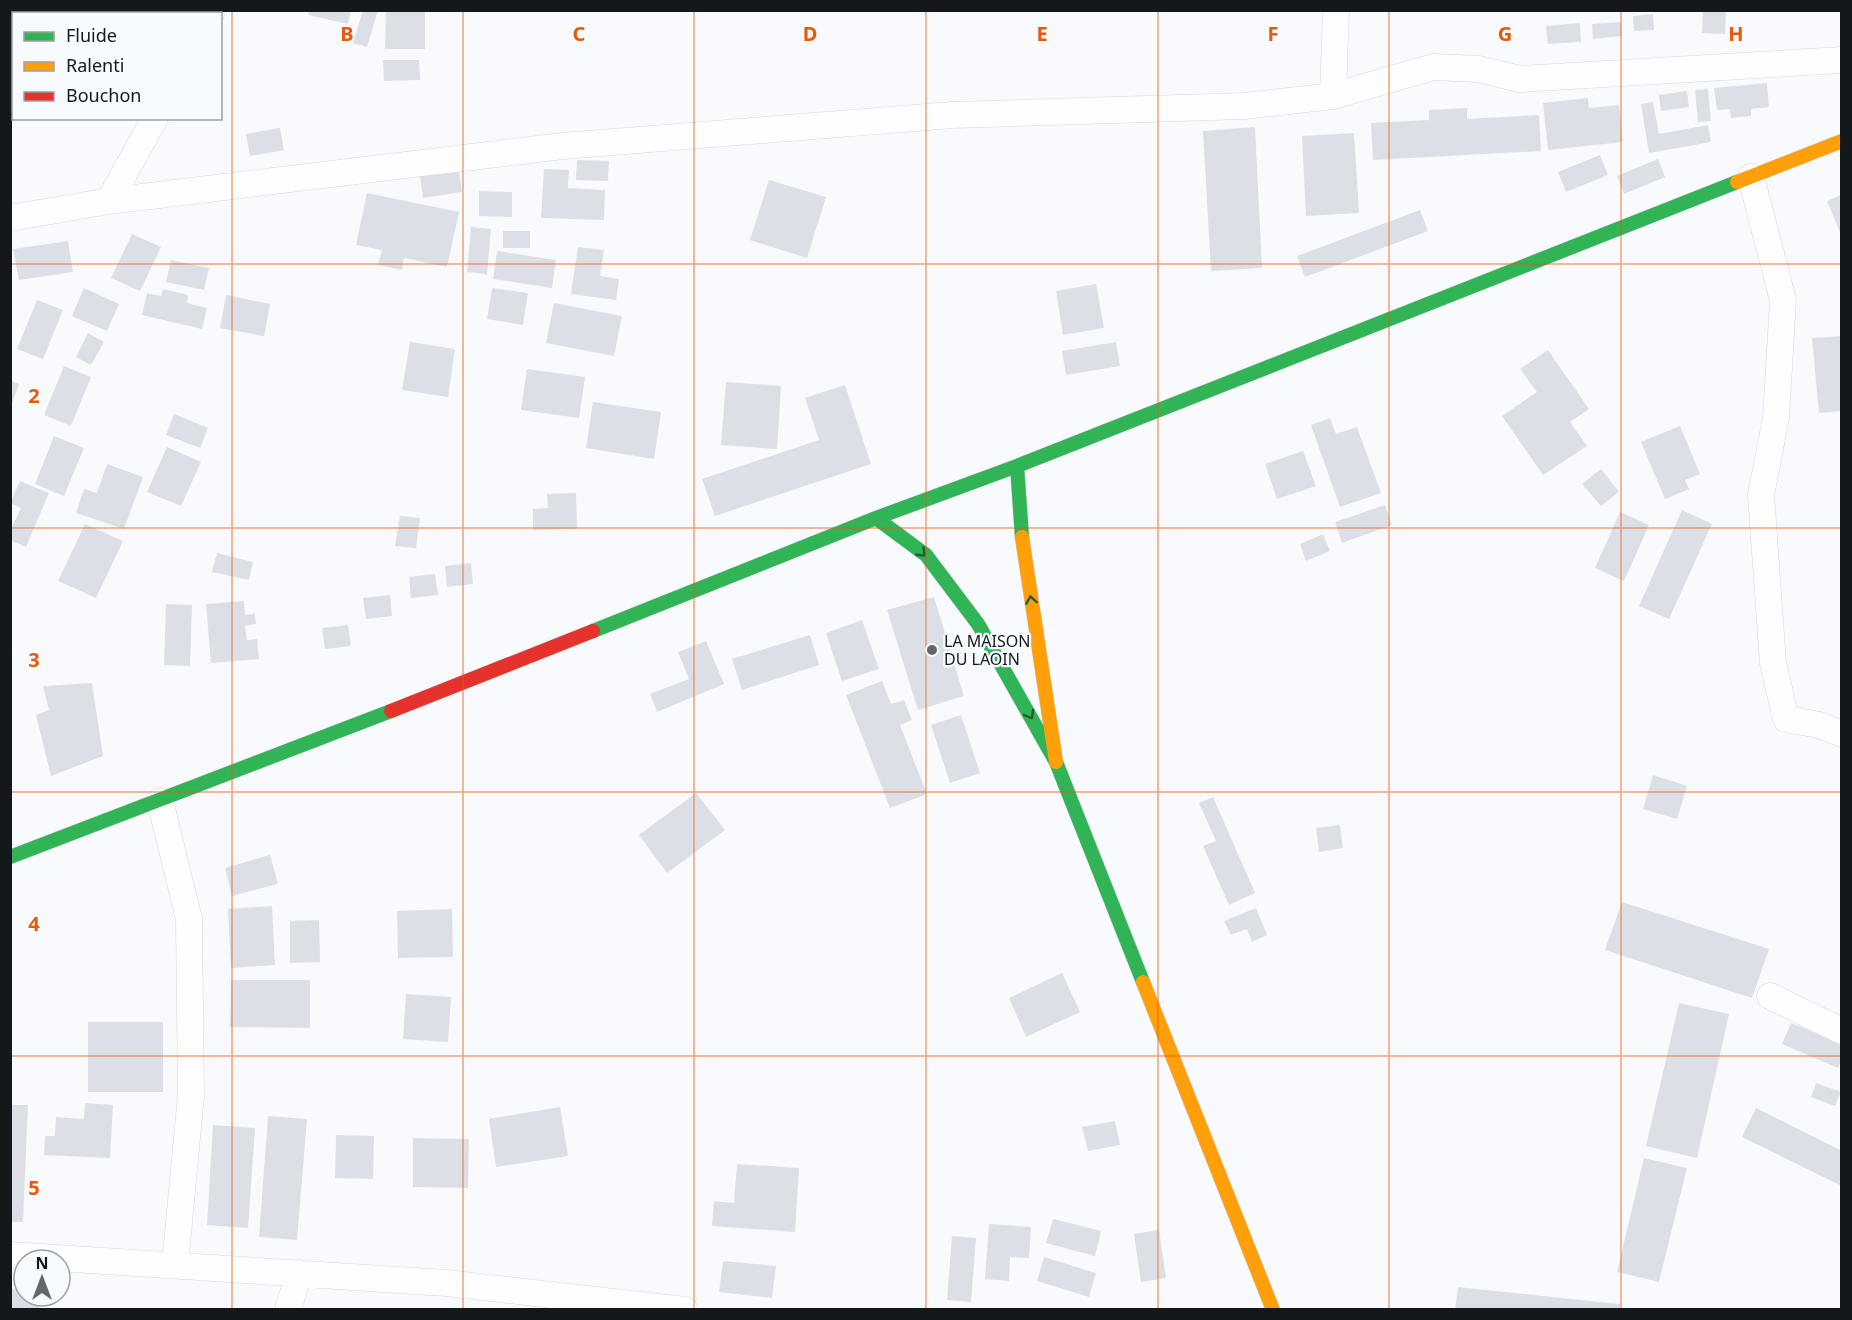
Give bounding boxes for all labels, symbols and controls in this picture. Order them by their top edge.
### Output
legend [12,12,222,120]
text: B [340,20,354,47]
text: C [573,20,586,47]
text: D [803,20,817,47]
text: E [1036,20,1048,47]
text: F [1268,20,1278,47]
text: G [1498,20,1512,47]
text: H [1728,20,1744,47]
text: Fluide [66,23,117,47]
text: Ralenti [66,53,124,77]
text: Bouchon [66,83,142,107]
text: 2 [28,382,40,409]
one-way arrow [916,546,926,557]
one-way arrow [1025,596,1037,605]
place label: LA MAISON DU LAOIN [944,630,1030,670]
marker: LA MAISON DU LAOIN [925,643,939,657]
text: 3 [28,646,40,673]
one-way arrow [1023,709,1034,719]
text: 4 [28,910,40,937]
text: 5 [28,1174,40,1201]
north arrow [12,1248,72,1308]
text: N [35,1252,49,1274]

